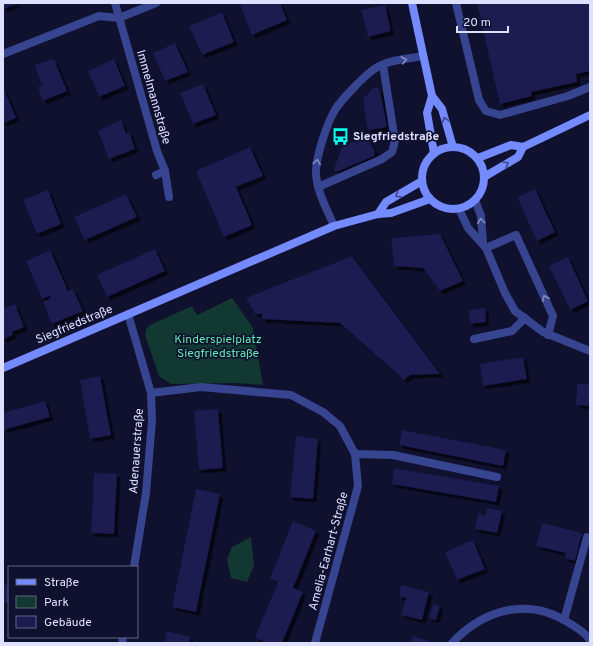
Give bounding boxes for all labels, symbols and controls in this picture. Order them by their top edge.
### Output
scale bar [457,8,508,34]
text: 20 m [463,15,491,31]
street label: Immelmannstraße [132,48,174,146]
one-way arrow [401,56,407,64]
one-way arrow [441,116,450,123]
bus stop icon: Siegfriedstraße [330,126,350,146]
place label: Siegfriedstraße [353,129,439,145]
one-way arrow [312,159,321,165]
one-way arrow [502,162,509,169]
one-way arrow [395,190,402,197]
one-way arrow [477,218,486,224]
one-way arrow [542,295,550,303]
street label: Siegfriedstraße [33,302,115,348]
park label: Kinderspielplatz Siegfriedstraße [174,332,262,362]
street label: Adenauerstraße [126,408,148,494]
street label: Amelia-Earhart-Straße [305,490,352,612]
legend [8,566,138,638]
text: Straße [44,575,79,591]
text: Park [44,595,69,611]
text: Gebäude [44,615,92,631]

